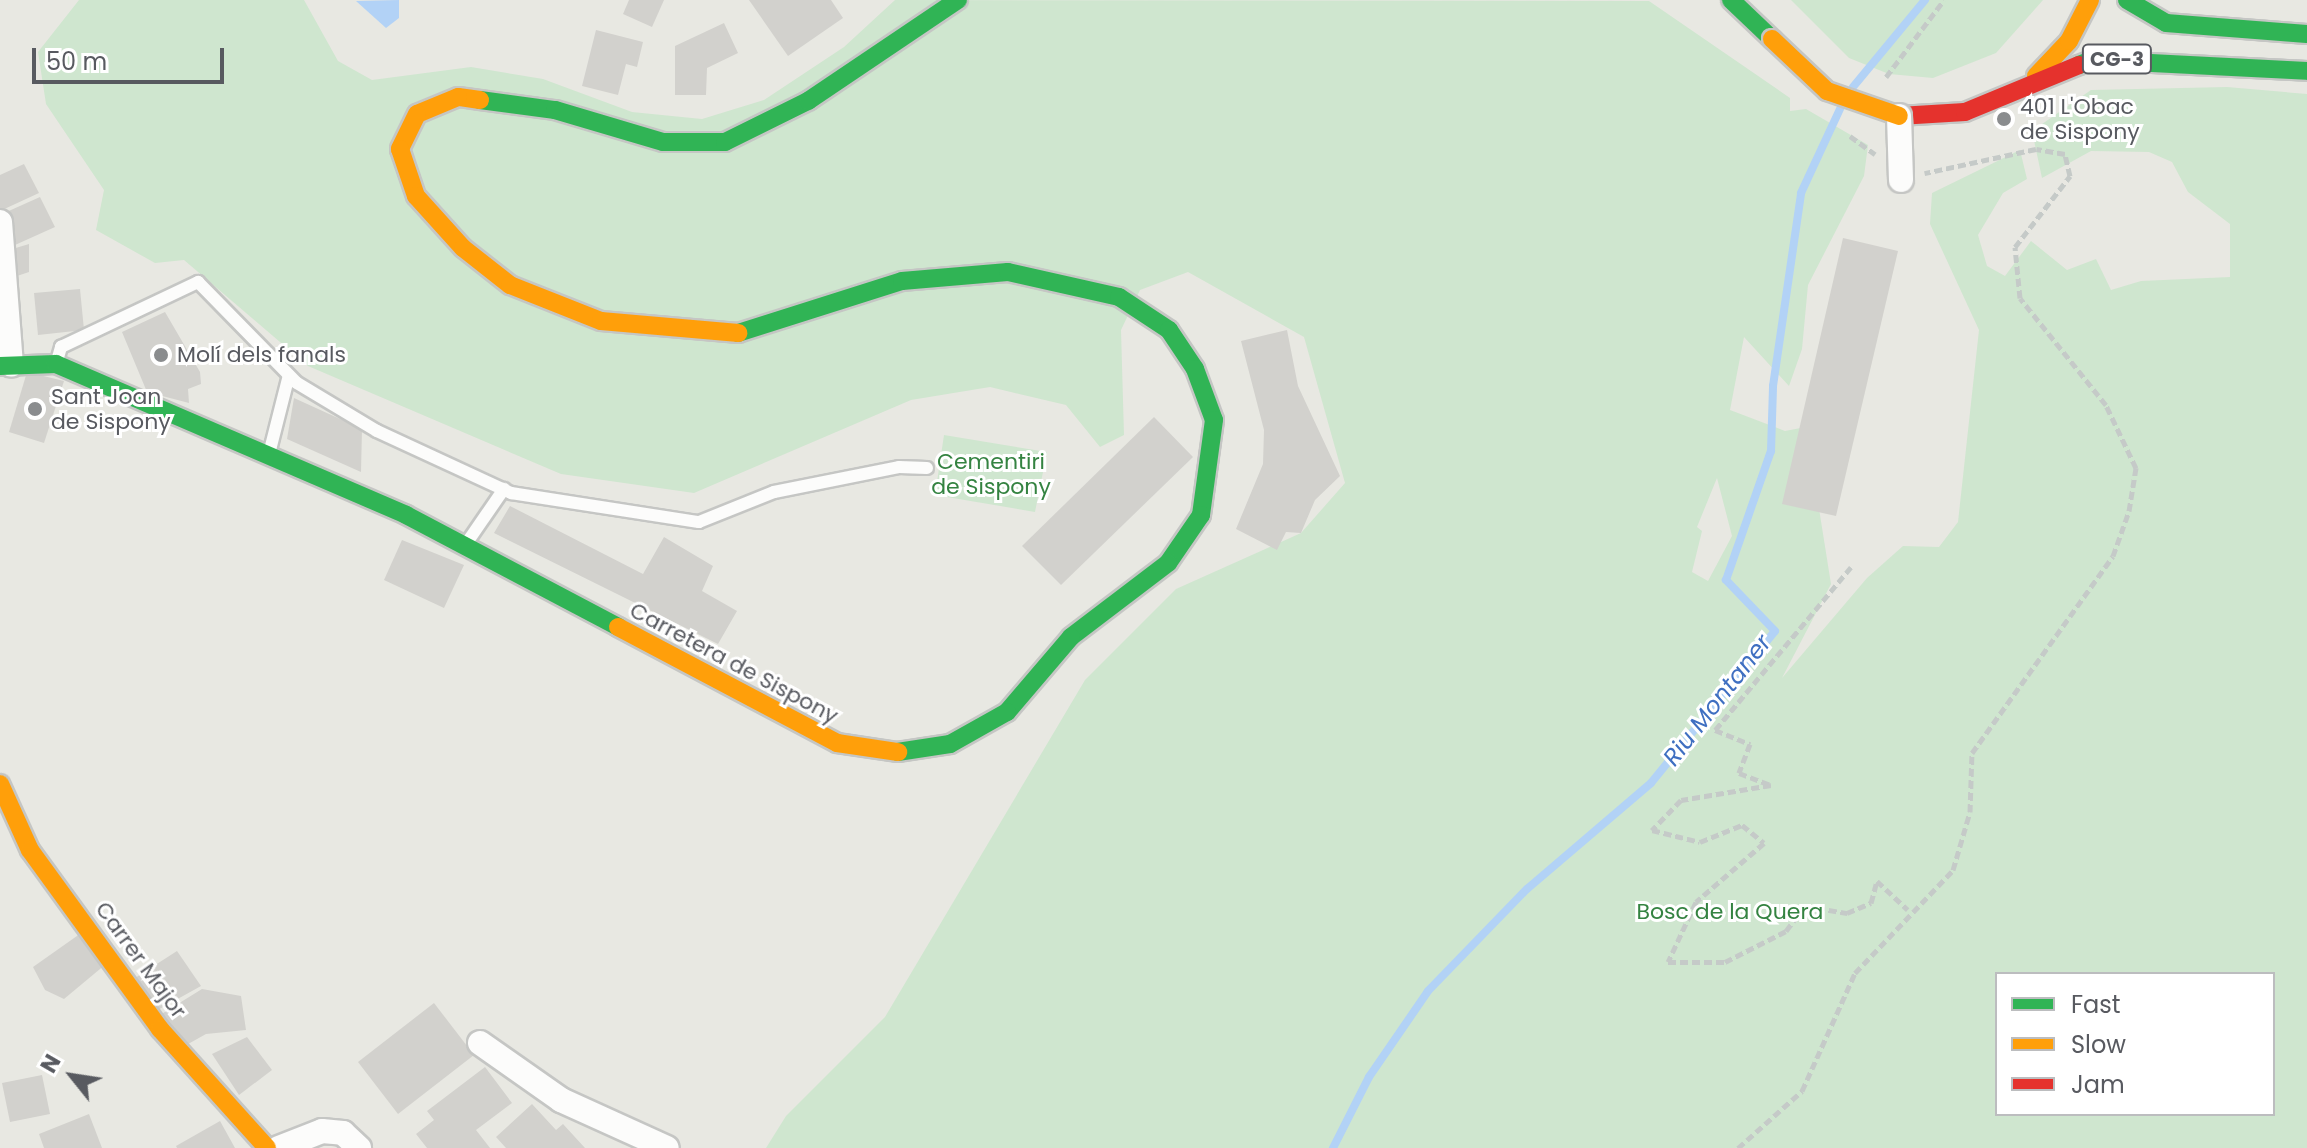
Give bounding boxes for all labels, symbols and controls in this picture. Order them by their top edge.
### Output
scale bar [36,32,228,82]
road number: CG-3 [2081,43,2153,75]
text: 50 m [46,45,107,78]
place label: 401 L'Obac de Sispony [2020,93,2140,144]
marker: 401 L'Obac de Sispony [1995,110,2013,128]
place label: Molí dels fanals [177,342,346,368]
marker: Molí dels fanals [152,346,170,364]
place label: Sant Joan de Sispony [51,383,171,434]
marker: Sant Joan de Sispony [26,400,44,418]
park label: Cementiri de Sispony [931,448,1051,500]
street label: Carretera de Sispony [625,597,843,729]
water label: Riu Montaner [1657,629,1777,771]
street label: Carrer Major [90,897,192,1023]
park label: Bosc de la Quera [1637,899,1823,925]
legend [1995,972,2275,1116]
text: Fast [2071,988,2121,1021]
text: Slow [2071,1028,2126,1061]
north arrow [32,1036,112,1116]
text: N [33,1049,68,1079]
text: Jam [2071,1068,2125,1101]

